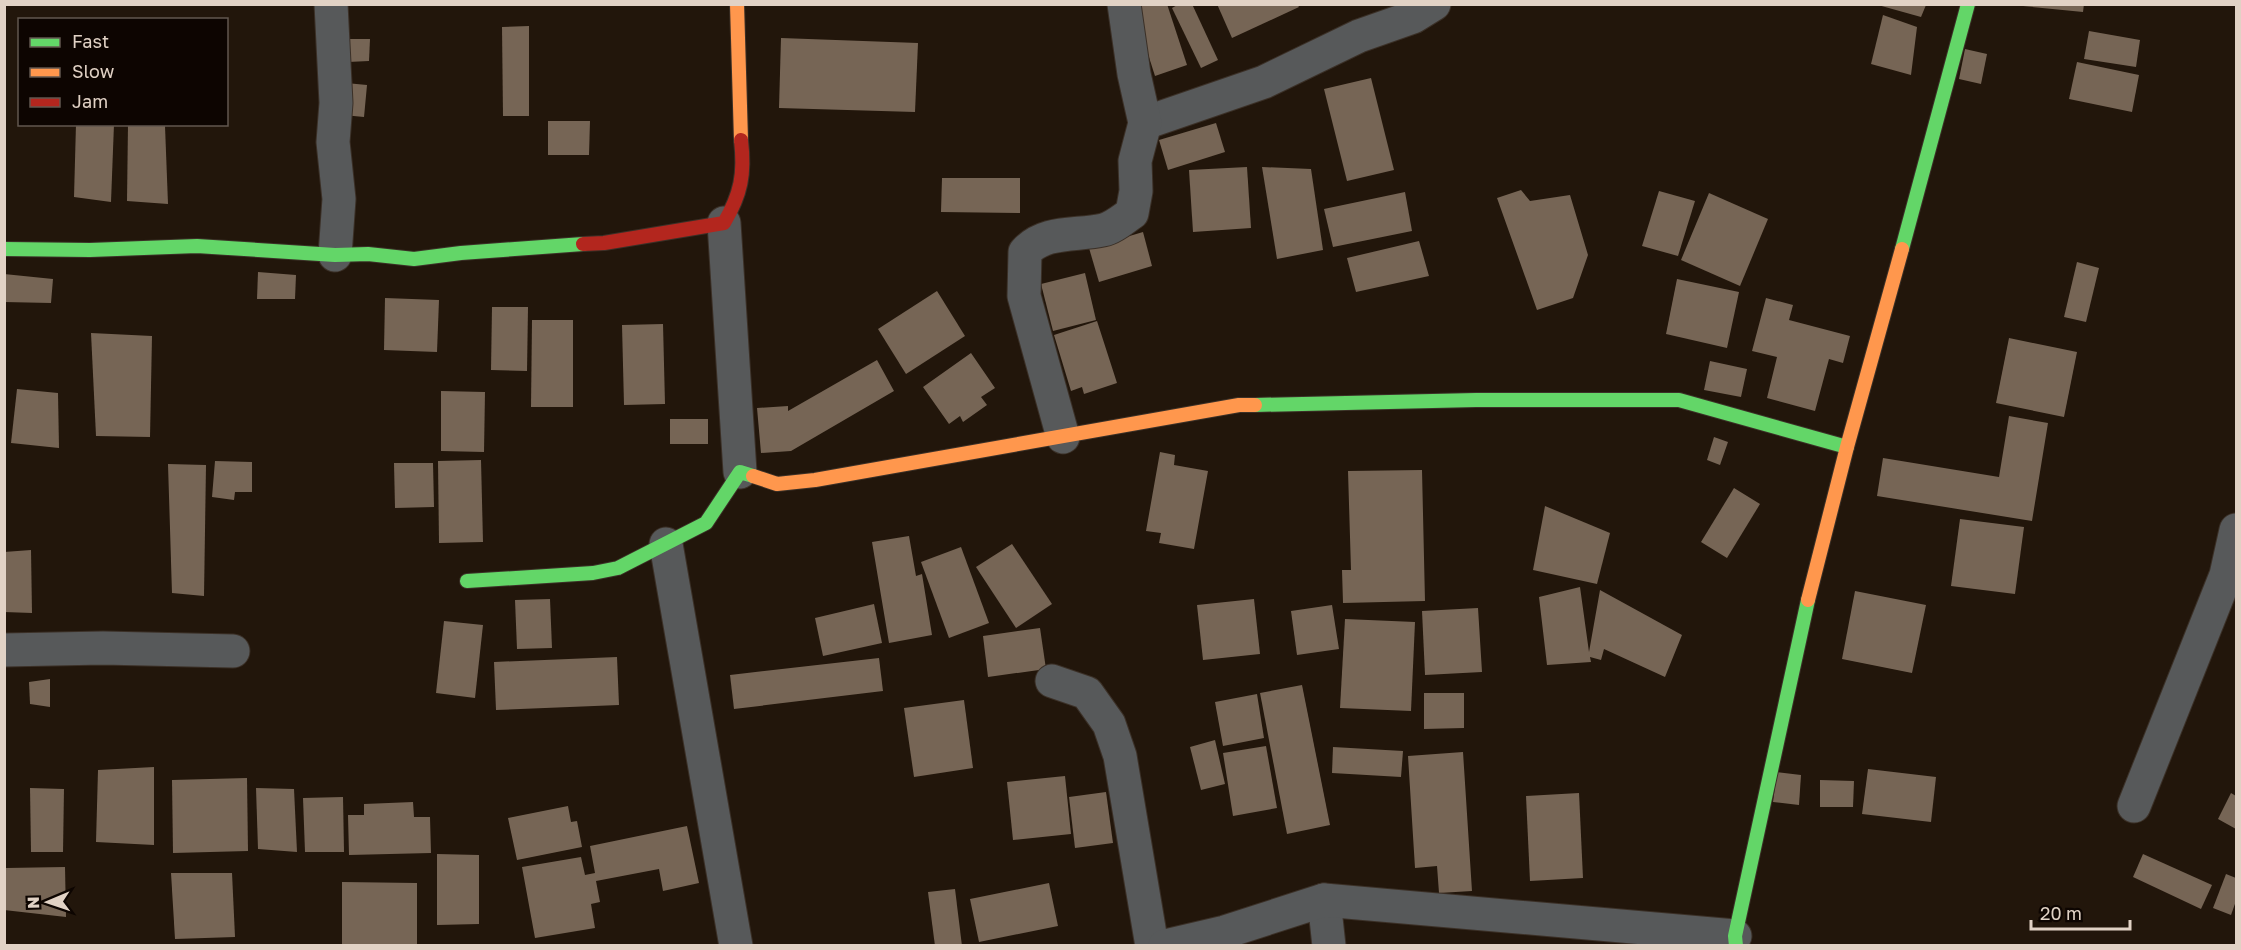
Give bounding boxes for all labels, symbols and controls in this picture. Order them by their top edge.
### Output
legend [18,18,228,126]
text: Fast [72,30,109,52]
text: Slow [72,60,115,82]
text: Jam [72,90,108,112]
north arrow [18,872,78,932]
scale bar [2031,893,2130,931]
text: N [23,896,43,909]
text: 20 m [2040,902,2082,924]

